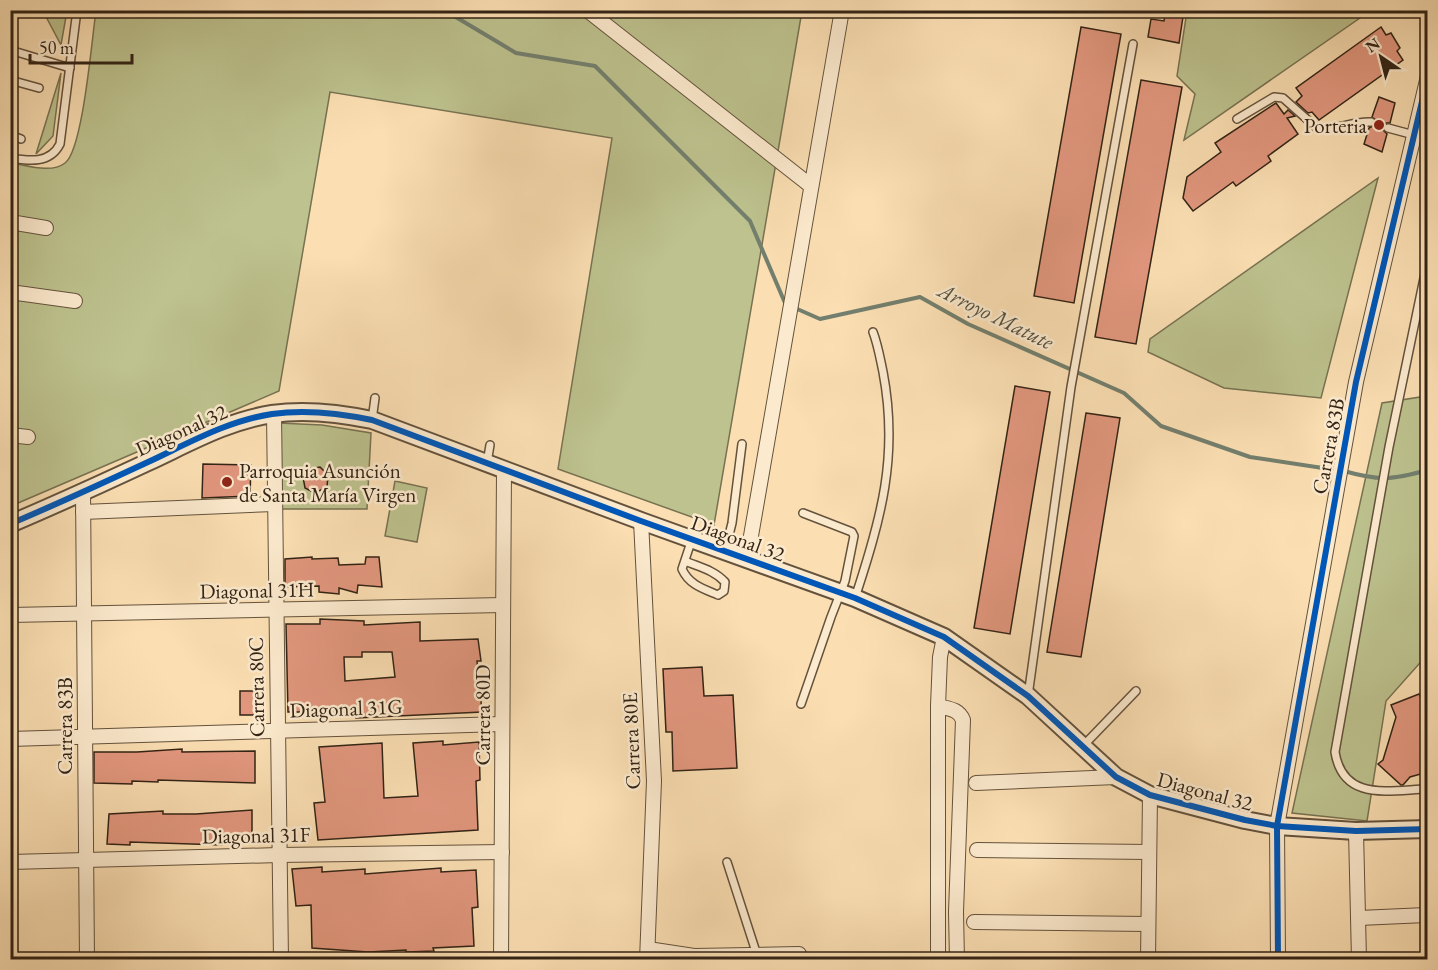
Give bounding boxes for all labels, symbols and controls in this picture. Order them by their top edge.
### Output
scale bar [30,27,132,65]
north arrow [1351,27,1411,87]
text: N [1361,33,1384,57]
text: 50 m [39,36,74,59]
place label: Porteria [1304,112,1368,139]
marker: Porteria [1372,118,1386,132]
water label: Arroyo Matute [932,275,1059,357]
street label: Carrera 83B [1305,396,1351,496]
street label: Diagonal 32 [131,398,231,462]
place label: Parroquia Asunción de Santa María Virgen [239,457,416,508]
marker: Parroquia Asunción de Santa María Virgen [220,475,234,489]
street label: Diagonal 32 [687,509,789,567]
street label: Diagonal 31H [199,576,315,604]
street label: Carrera 80C [242,637,270,737]
street label: Carrera 80D [469,664,496,766]
street label: Carrera 83B [51,677,78,775]
street label: Carrera 80E [616,692,646,790]
street label: Diagonal 31G [289,693,403,723]
street label: Diagonal 32 [1154,765,1256,817]
street label: Diagonal 31F [202,821,311,849]

